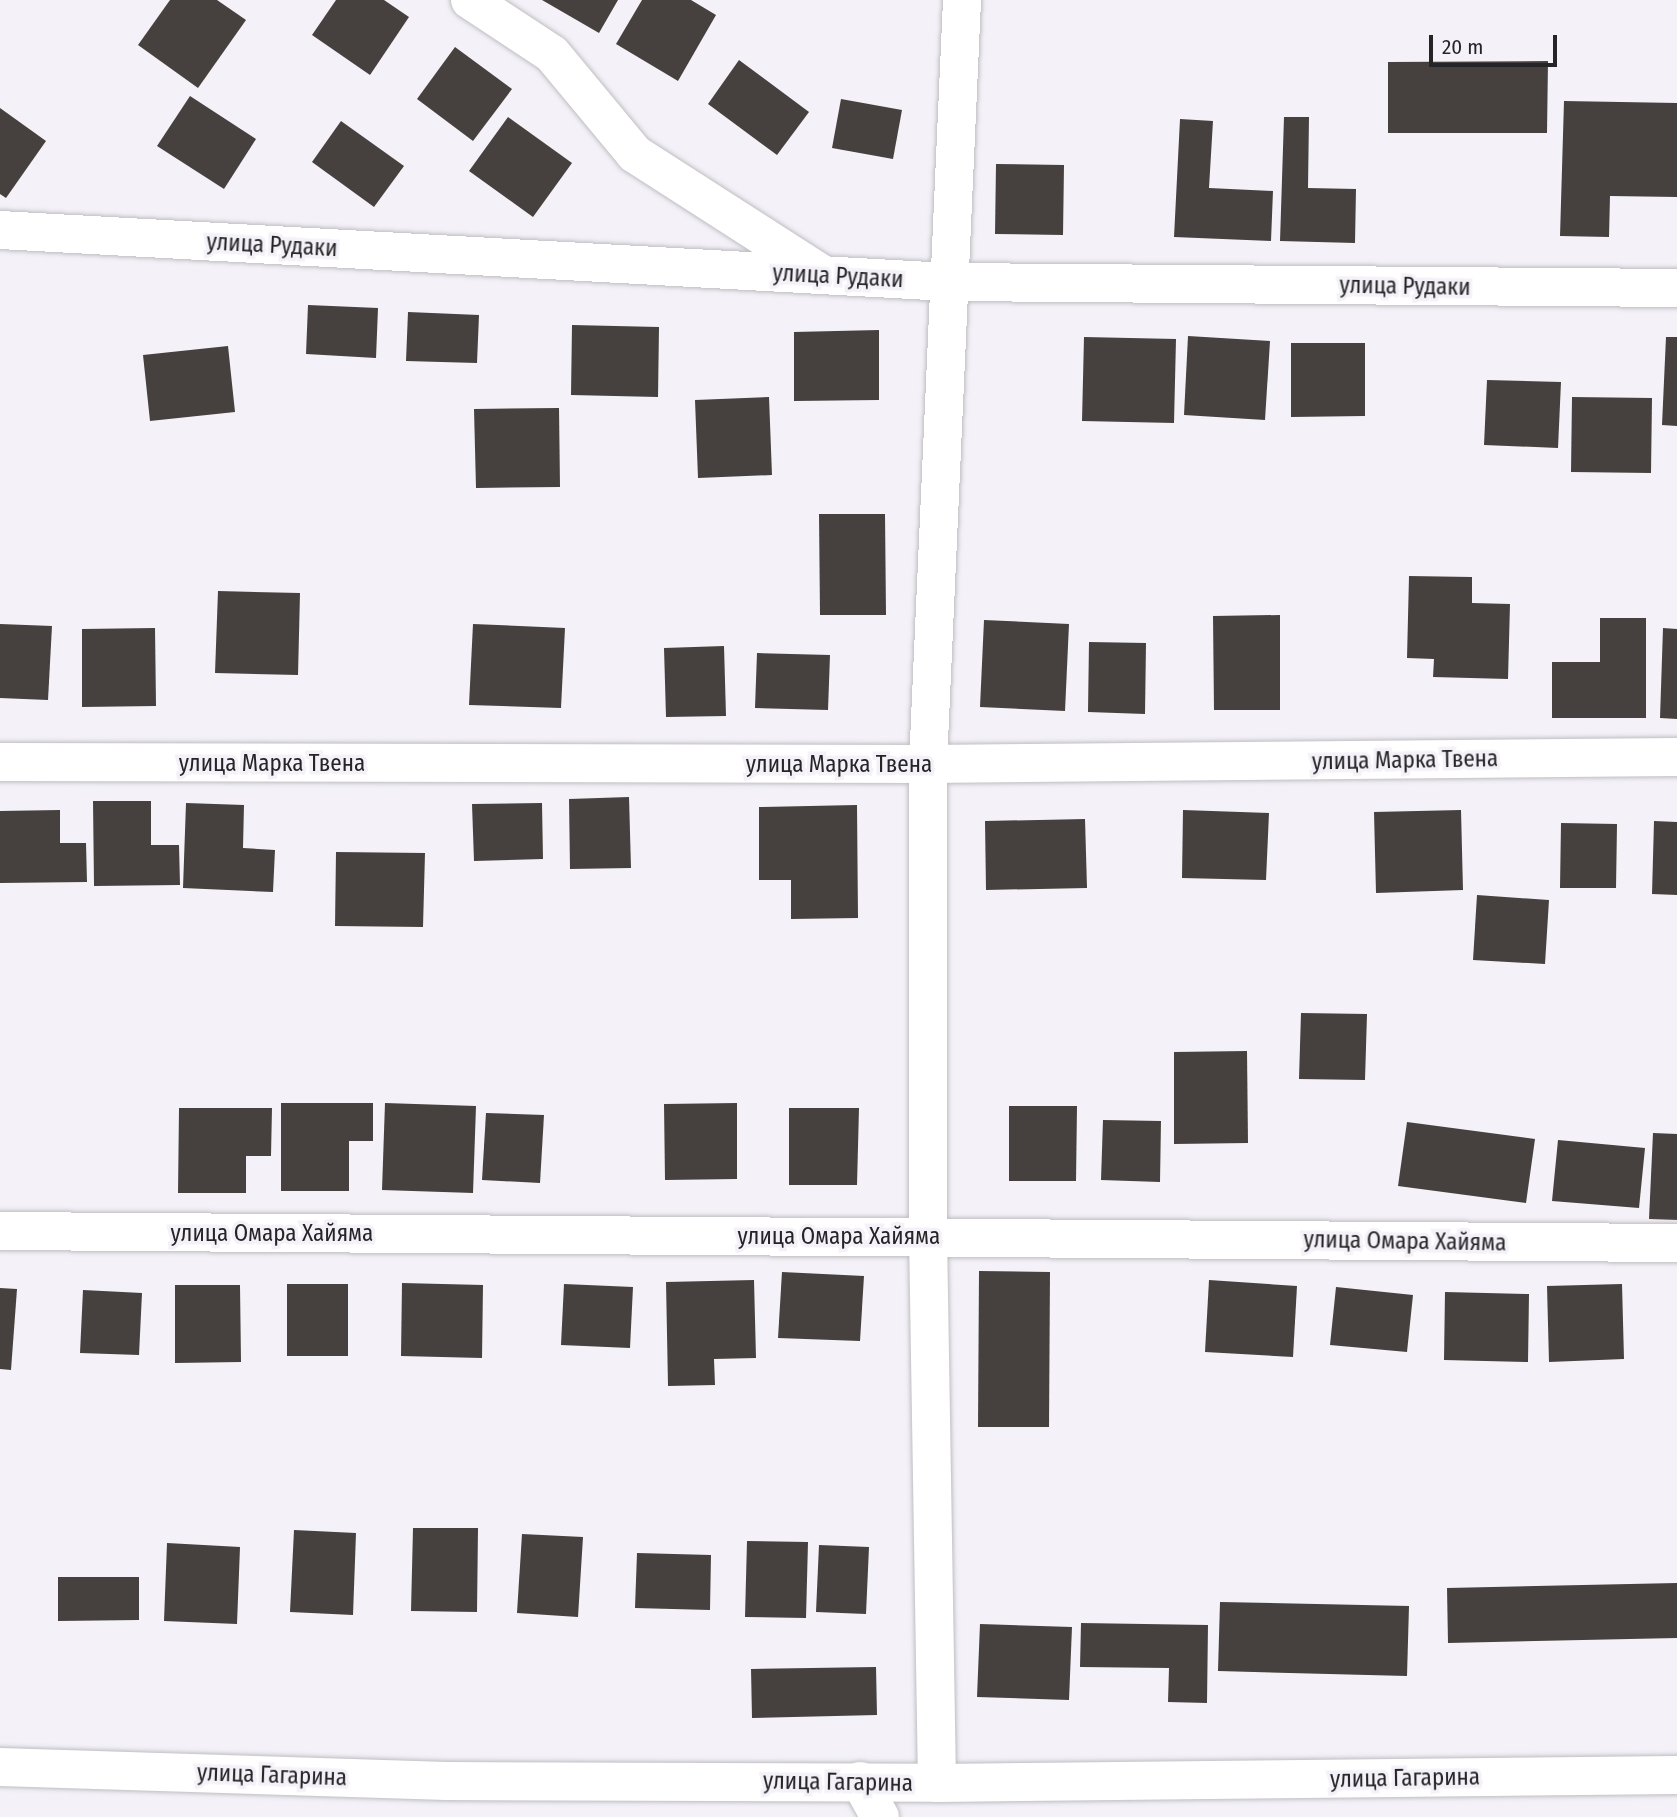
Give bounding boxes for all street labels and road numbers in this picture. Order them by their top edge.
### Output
street label: улица Рудаки [206,228,338,262]
street label: улица Рудаки [772,259,904,293]
street label: улица Рудаки [1339,271,1471,301]
street label: улица Марка Твена [1312,745,1498,775]
street label: улица Марка Твена [179,749,365,777]
street label: улица Марка Твена [746,750,932,778]
street label: улица Омара Хайяма [171,1219,373,1247]
street label: улица Омара Хайяма [738,1222,940,1250]
street label: улица Омара Хайяма [1303,1225,1507,1257]
street label: улица Гагарина [197,1759,347,1791]
street label: улица Гагарина [1330,1763,1480,1793]
street label: улица Гагарина [763,1767,913,1797]

